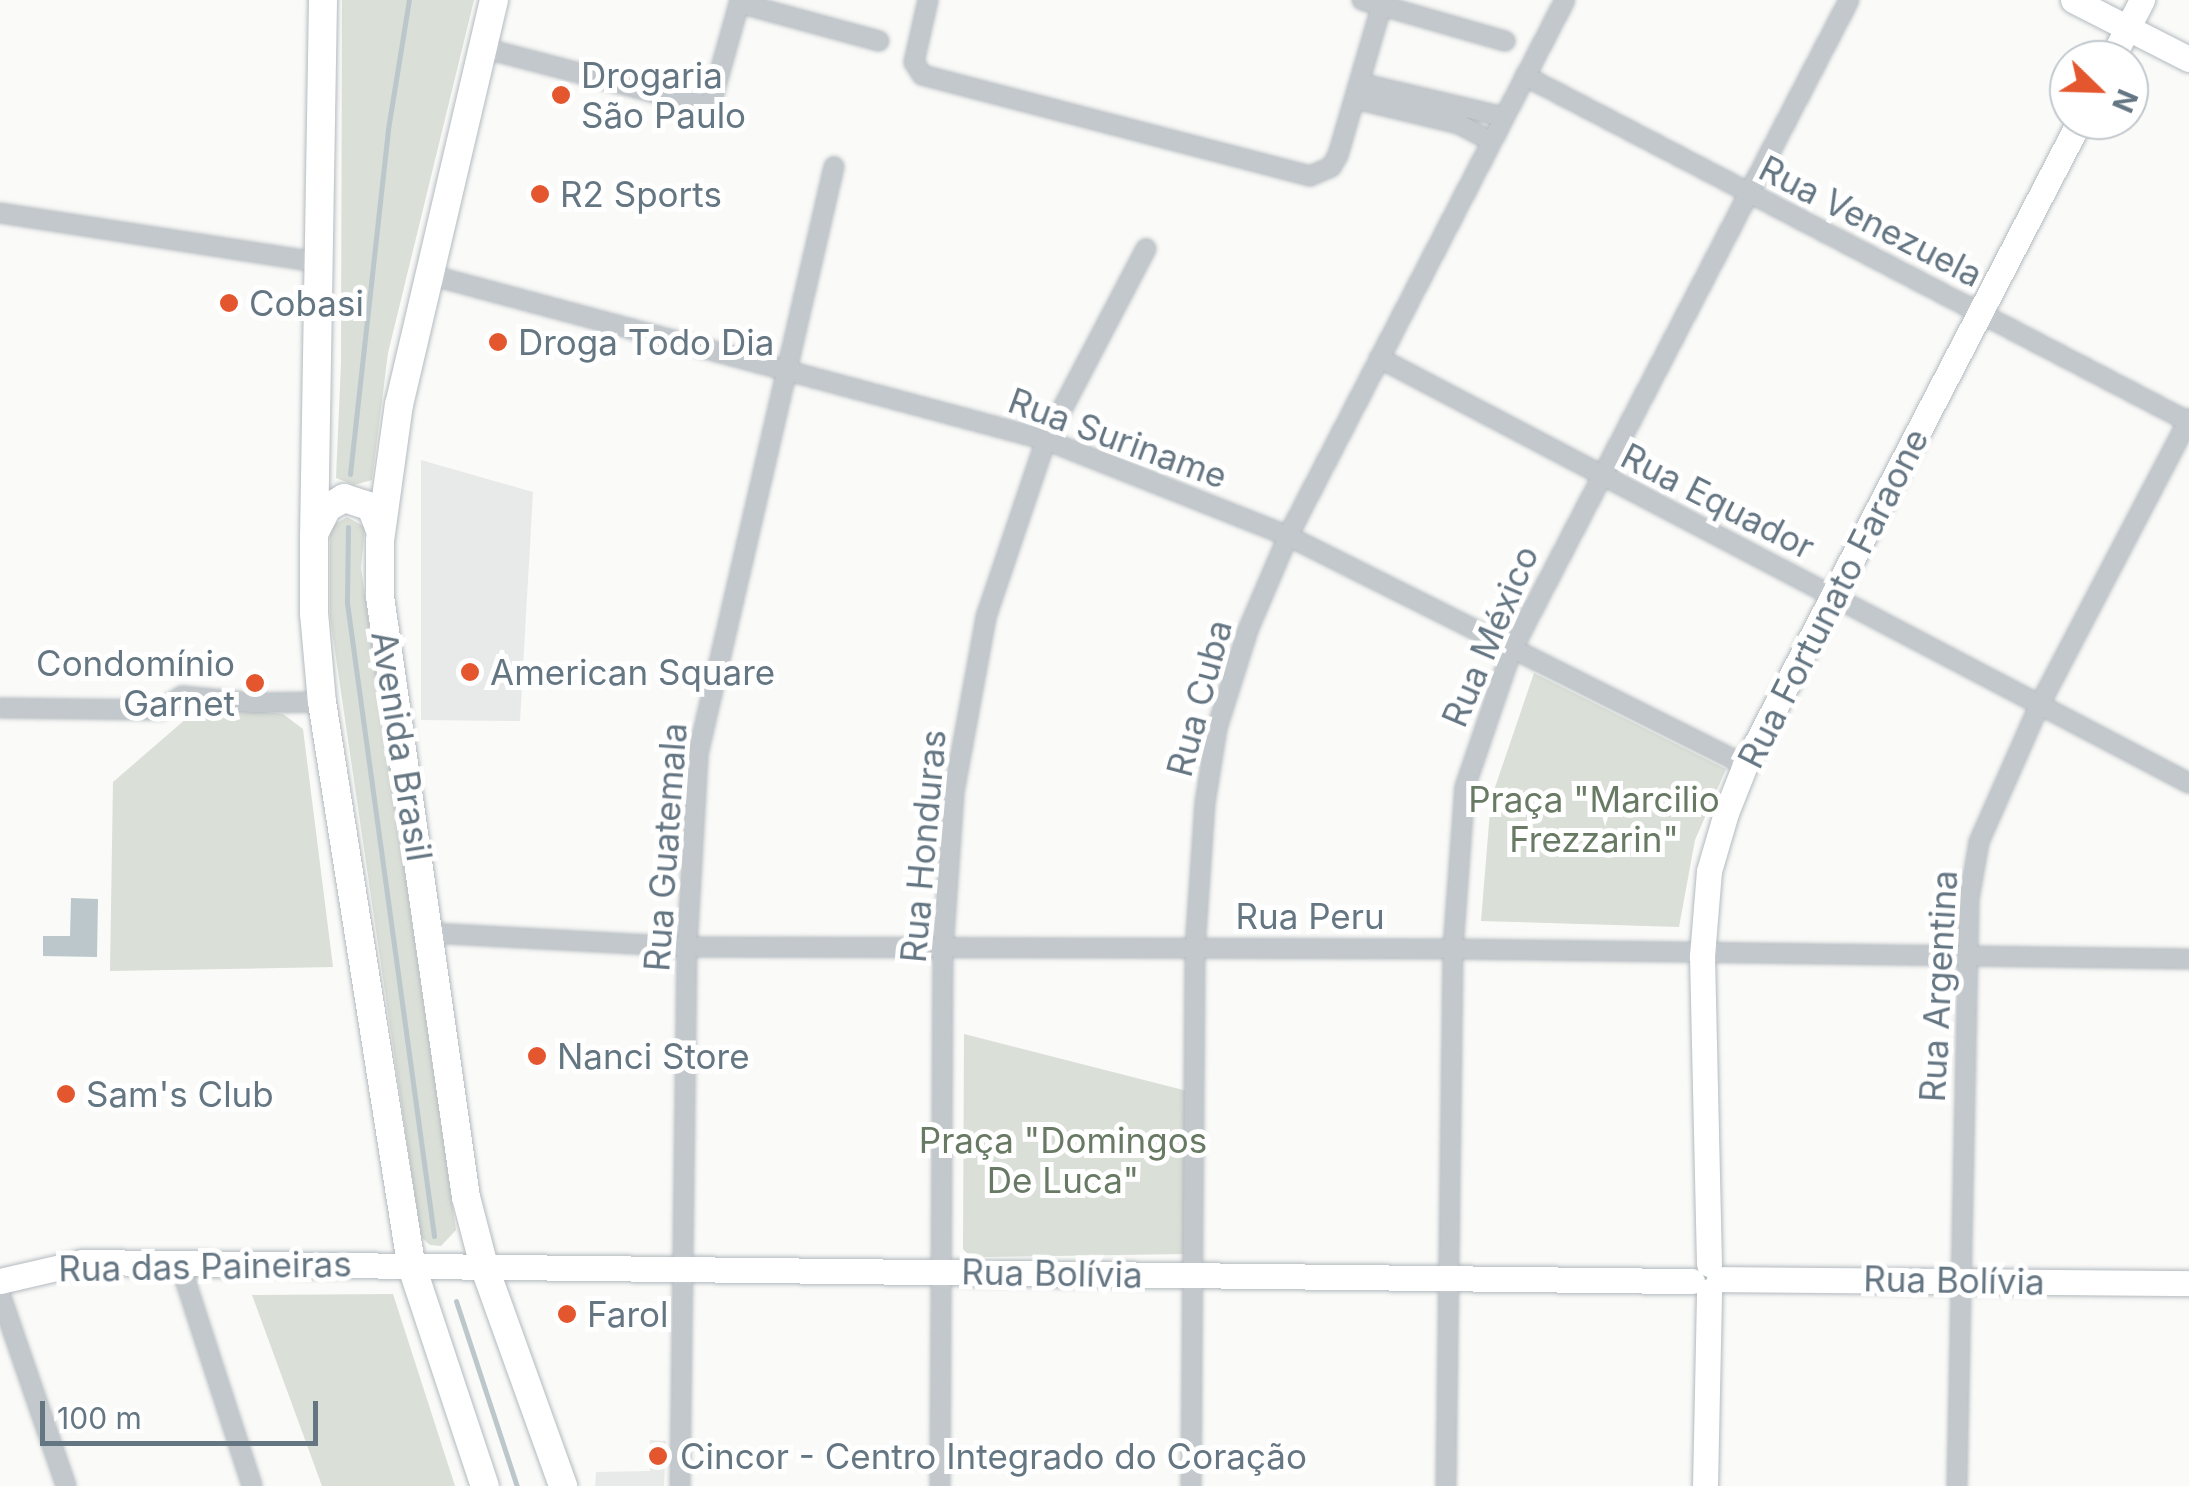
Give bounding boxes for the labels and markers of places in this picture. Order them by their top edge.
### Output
place label: Drogaria São Paulo [581,54,746,136]
marker: Drogaria São Paulo [550,84,572,106]
place label: R2 Sports [560,173,722,215]
marker: R2 Sports [529,183,551,205]
place label: Cobasi [249,282,364,324]
marker: Cobasi [218,292,240,314]
place label: Droga Todo Dia [518,321,774,363]
marker: Droga Todo Dia [487,331,509,353]
place label: Condomínio Garnet [36,642,235,724]
place label: American Square [490,651,775,693]
marker: American Square [459,661,481,683]
marker: Condomínio Garnet [244,672,266,694]
place label: Nanci Store [557,1035,750,1077]
marker: Nanci Store [526,1045,548,1067]
place label: Sam's Club [86,1073,274,1115]
marker: Sam's Club [55,1083,77,1105]
place label: Farol [587,1293,669,1335]
marker: Farol [556,1303,578,1325]
place label: Cincor - Centro Integrado do Coração [680,1435,1307,1477]
marker: Cincor - Centro Integrado do Coração [645,1443,671,1469]

